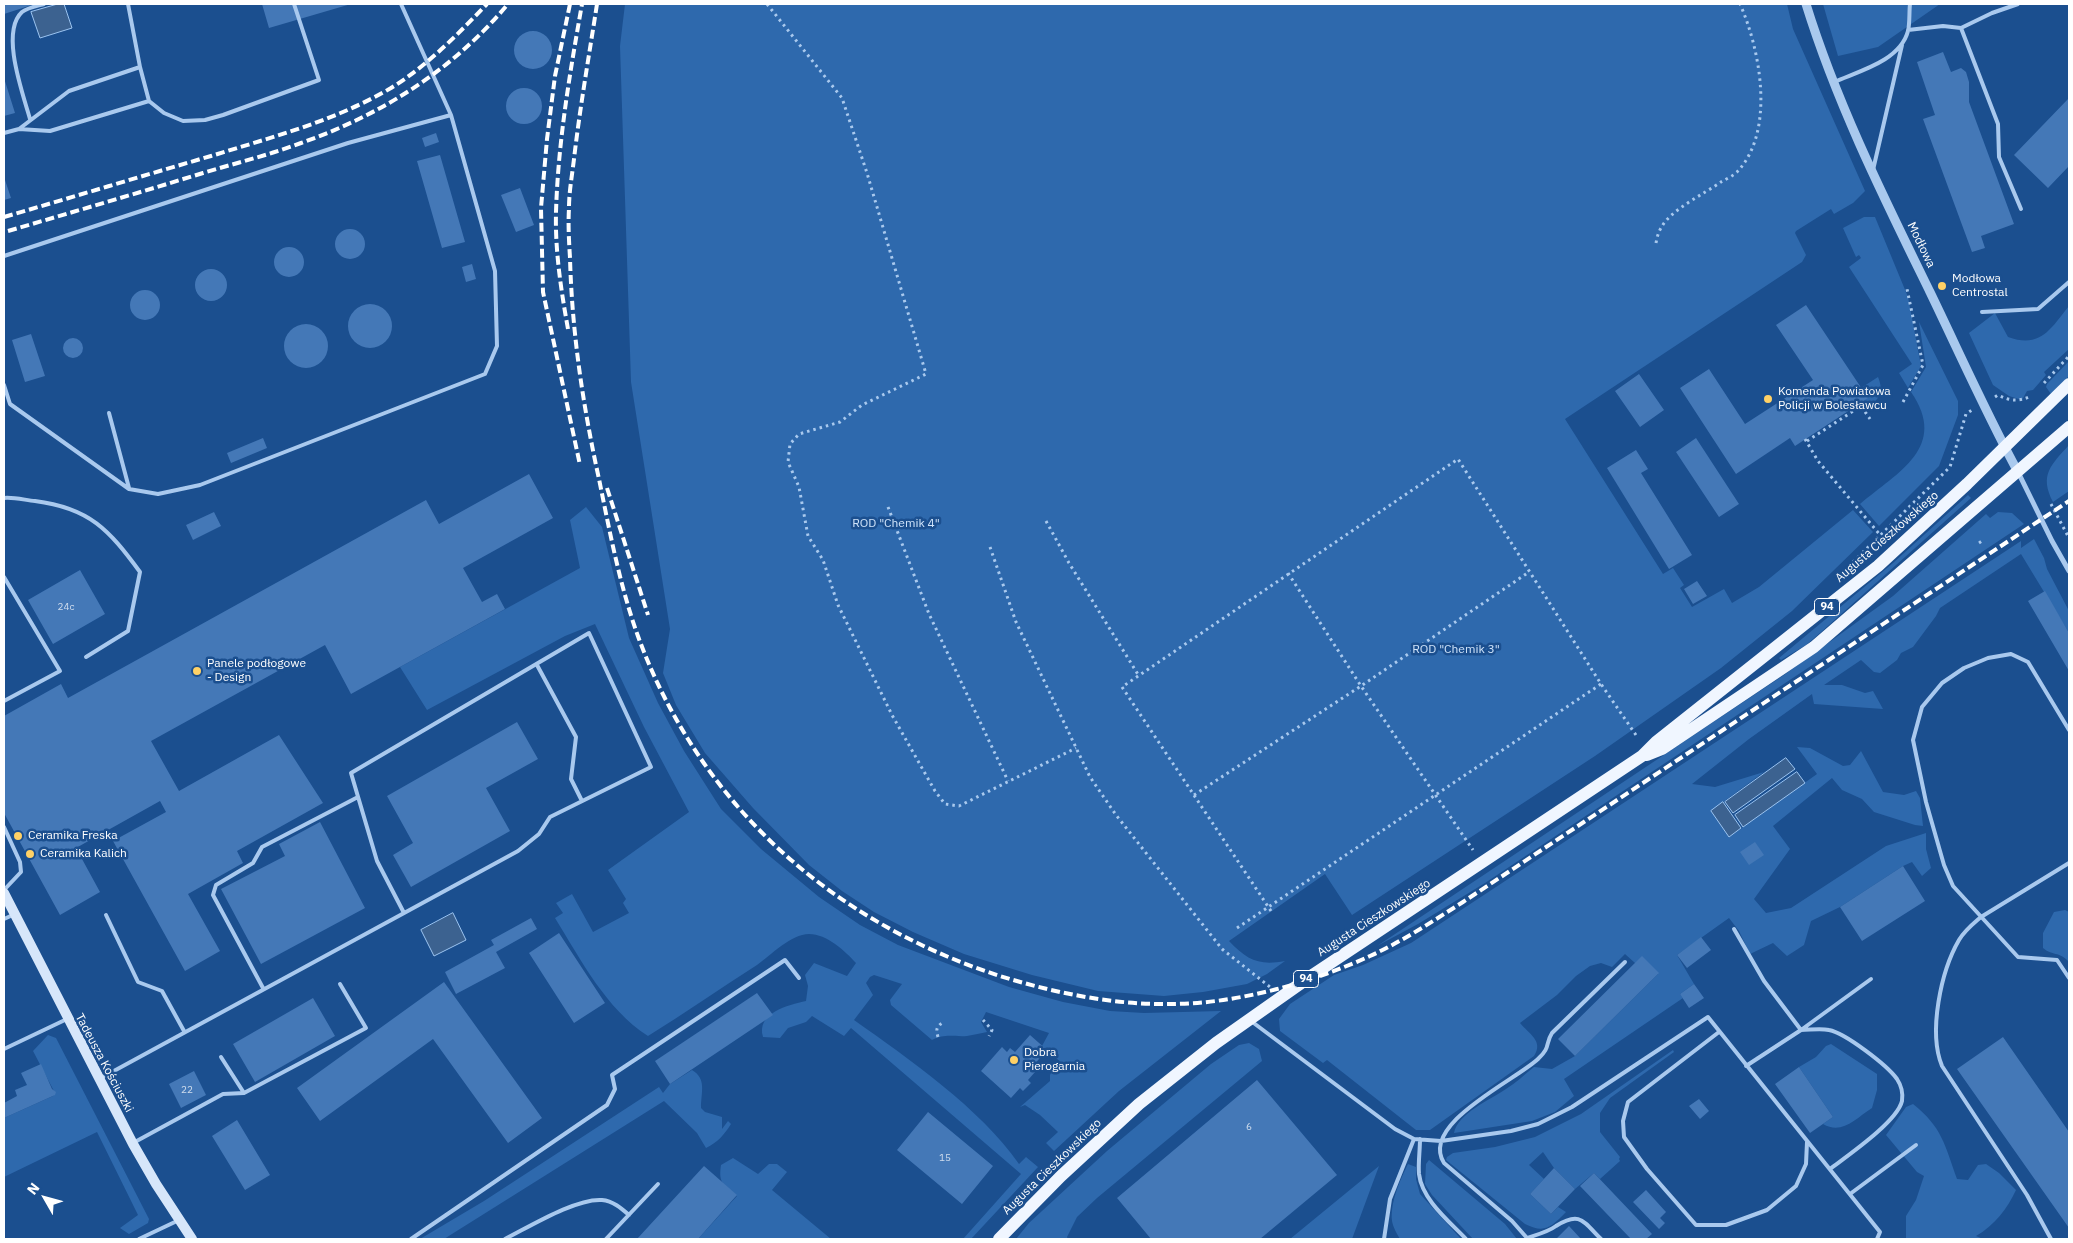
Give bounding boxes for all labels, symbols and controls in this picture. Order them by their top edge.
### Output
street label: Modłowa [1904,220,1938,270]
place label: Modłowa Centrostal [1952,272,2008,300]
marker: Modłowa Centrostal [1936,280,1948,292]
place label: Komenda Powiatowa Policji w Bolesławcu [1778,385,1891,413]
marker: Komenda Powiatowa Policji w Bolesławcu [1762,393,1774,405]
street label: Augusta Cieszkowskiego [1833,488,1941,586]
park label: ROD "Chemik 4" [852,517,940,531]
road number: 94 [1814,598,1840,616]
house number: 24c [57,601,75,613]
park label: ROD "Chemik 3" [1412,643,1500,657]
place label: Panele podłogowe - Design [207,657,306,685]
marker: Panele podłogowe - Design [191,665,203,677]
place label: Ceramika Freska [28,829,118,843]
marker: Ceramika Freska [12,830,24,842]
place label: Ceramika Kalich [40,847,127,861]
marker: Ceramika Kalich [24,848,36,860]
street label: Augusta Cieszkowskiego [1315,876,1433,960]
road number: 94 [1294,971,1318,988]
street label: Tadeusza Kościuszki [72,1011,136,1115]
place label: Dobra Pierogarnia [1024,1046,1085,1074]
marker: Dobra Pierogarnia [1008,1054,1020,1066]
house number: 22 [181,1084,193,1096]
street label: Augusta Cieszkowskiego [1000,1116,1104,1218]
house number: 6 [1246,1121,1252,1133]
house number: 15 [939,1152,951,1164]
north arrow [20,1173,70,1223]
text: N [23,1179,43,1198]

